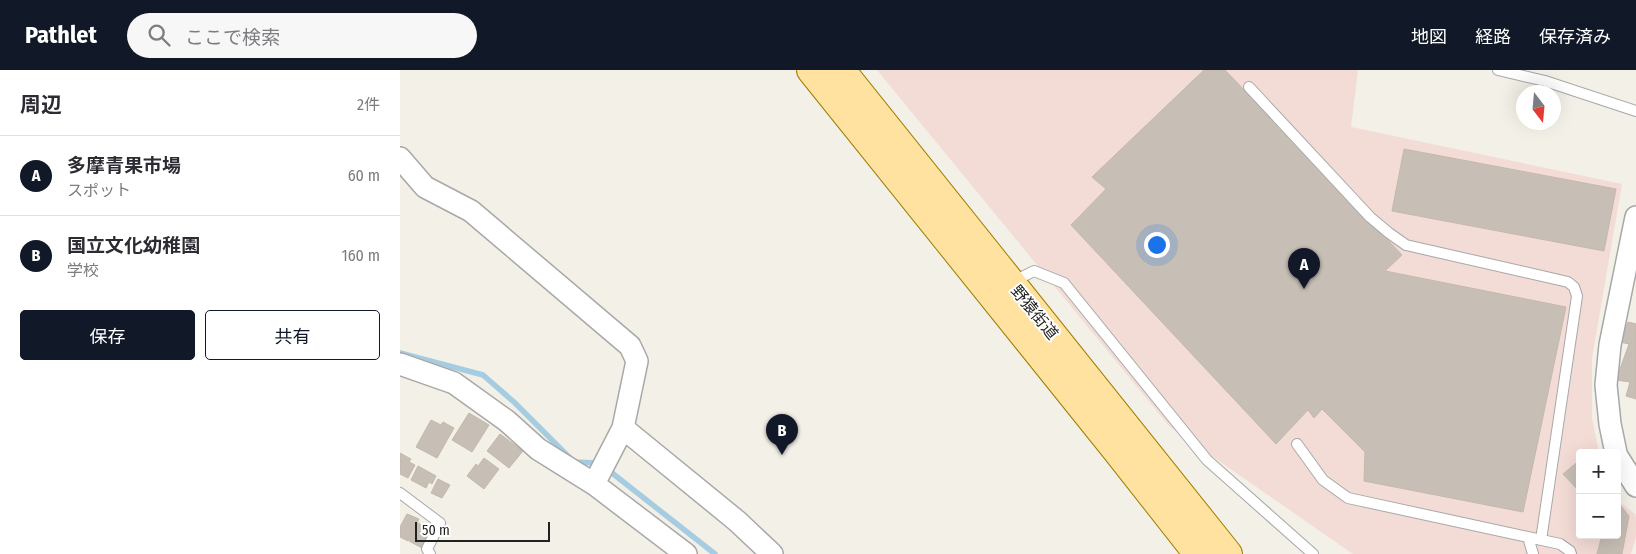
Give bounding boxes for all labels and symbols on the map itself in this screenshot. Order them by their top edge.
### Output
north arrow [1516,85,1561,130]
your location [1144,232,1170,258]
pin: A [1288,248,1320,289]
street label: 野猿街道 [1007,281,1062,343]
pin: B [766,414,798,455]
scale bar [415,519,550,542]

